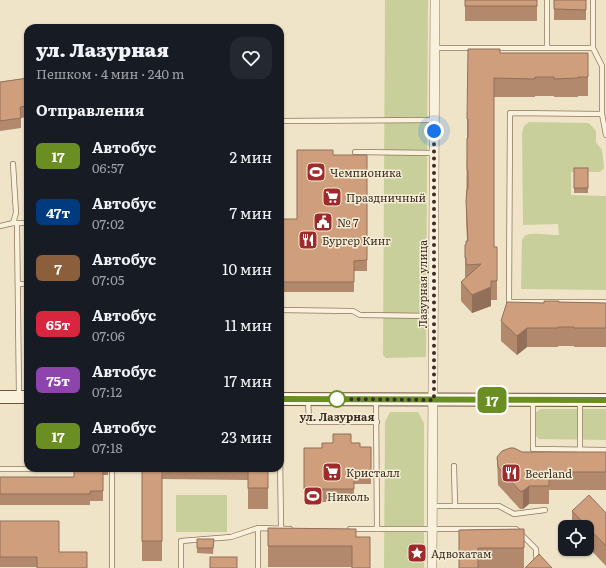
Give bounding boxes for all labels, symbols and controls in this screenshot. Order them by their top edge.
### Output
text: ул. Лазурная [36,35,169,63]
button: heart [230,37,272,79]
text: Пешком · 4 мин · 240 m [36,64,184,83]
text: Отправления [36,98,144,121]
your location [424,121,444,141]
text: Автобус [92,135,156,158]
text: 2 мин [229,145,272,168]
text: 17 [52,146,64,166]
text: 06:57 [92,158,124,177]
sports icon: Чемпионика [305,161,327,183]
place label: Чемпионика [330,164,402,180]
supermarket icon: Праздничный [321,186,343,208]
place label: Праздничный [346,189,426,205]
text: Автобус [92,191,156,214]
text: 7 мин [229,201,272,224]
text: 47т [46,202,70,222]
public building icon: № 7 [312,211,334,233]
text: 07:02 [92,214,124,233]
place label: № 7 [337,214,359,230]
restaurant icon: Бургер Кинг [297,229,319,251]
place label: Бургер Кинг [322,232,391,248]
street label: Лазурная улица [414,240,430,328]
text: Автобус [92,247,156,270]
text: 10 мин [222,257,272,280]
text: 7 [54,258,62,278]
text: 07:05 [92,270,124,289]
text: Автобус [92,303,156,326]
text: 11 мин [225,313,272,336]
text: 65т [46,314,70,334]
text: 07:06 [92,326,125,345]
text: Автобус [92,359,156,382]
text: 17 мин [224,369,272,392]
text: 75т [46,370,70,390]
text: 07:12 [92,382,122,401]
line badge: 17 [474,387,510,413]
marker: ул. Лазурная [328,390,346,408]
text: 17 [486,390,498,410]
place label: ул. Лазурная [300,408,374,424]
text: Автобус [92,415,156,438]
text: 23 мин [221,425,272,448]
text: 17 [52,426,64,446]
text: 07:18 [92,438,123,457]
supermarket icon: Кристалл [321,461,343,483]
restaurant icon: Beerland [500,462,522,484]
place label: Кристалл [346,464,400,480]
place label: Beerland [525,465,572,481]
sports icon: Николь [302,485,324,507]
place label: Николь [327,488,369,504]
map controls [558,520,594,556]
button: locate [558,520,594,556]
place icon: Адвокатам [406,542,428,564]
place label: Адвокатам [431,545,491,561]

